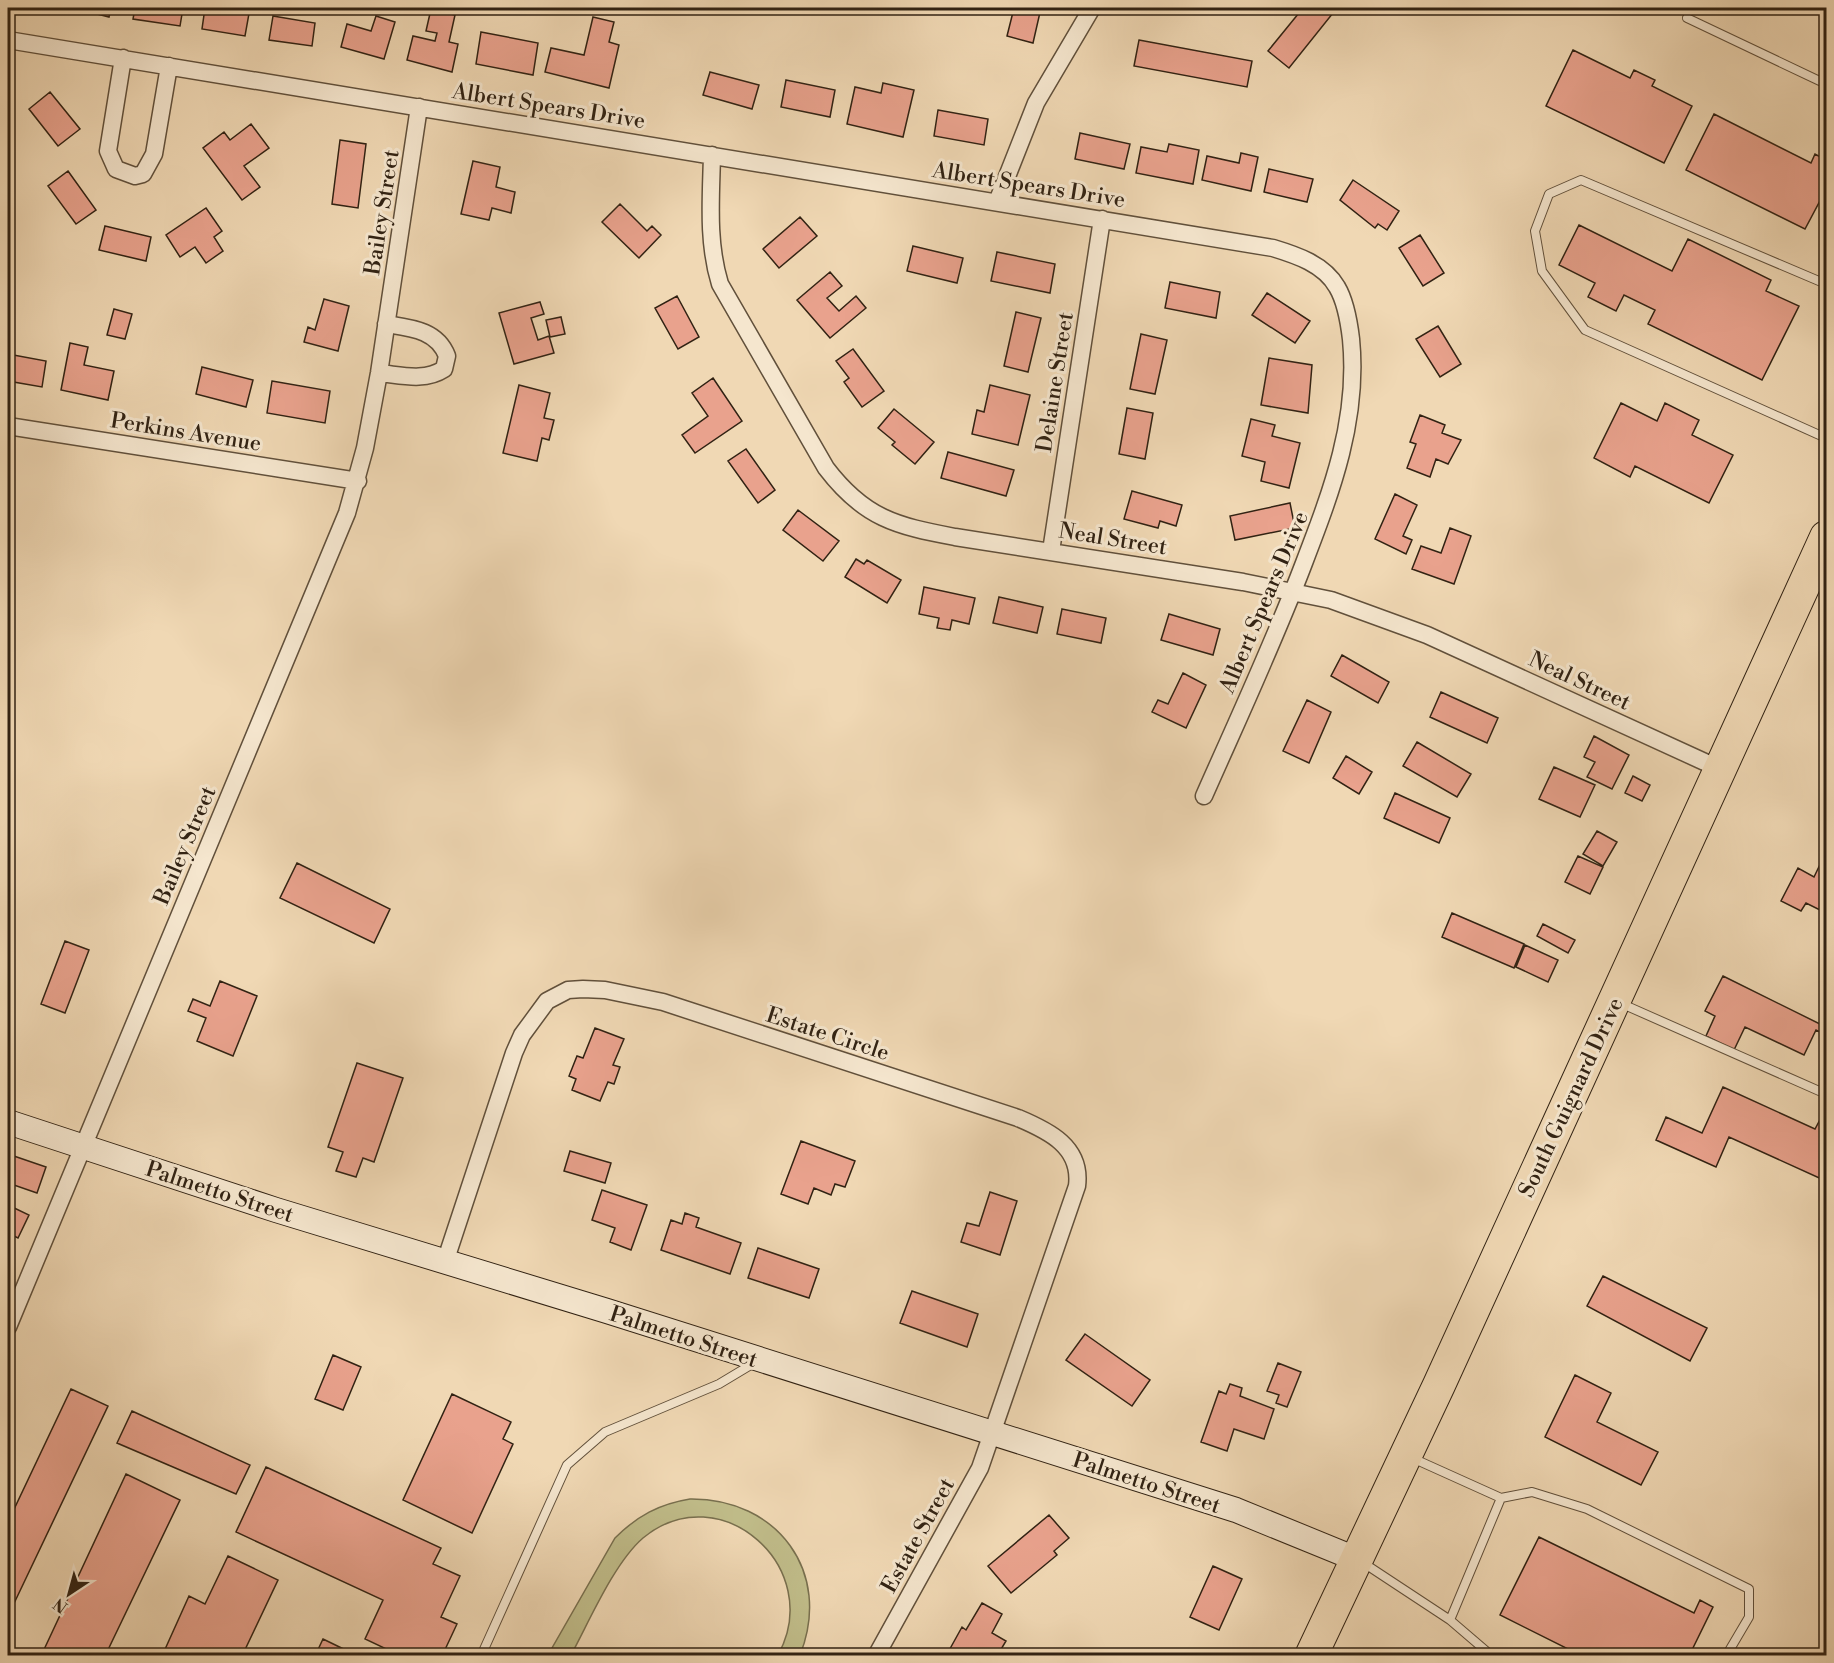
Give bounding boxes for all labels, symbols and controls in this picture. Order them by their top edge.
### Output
street label: Albert Spears Drive [449,78,647,135]
street label: Bailey Street [359,148,406,278]
street label: Albert Spears Drive [929,157,1127,214]
street label: Delaine Street [1031,310,1080,454]
street label: Perkins Avenue [108,407,263,458]
street label: Albert Spears Drive [1213,508,1315,699]
street label: Neal Street [1057,518,1169,561]
street label: Neal Street [1524,646,1635,717]
street label: Bailey Street [148,782,223,910]
street label: South Guignard Drive [1513,993,1630,1202]
street label: Estate Circle [763,1002,892,1067]
street label: Palmetto Street [142,1156,297,1229]
street label: Palmetto Street [606,1301,761,1374]
street label: Palmetto Street [1069,1447,1224,1520]
street label: Estate Street [876,1473,961,1598]
north arrow [39,1564,99,1624]
text: N [49,1593,72,1617]

